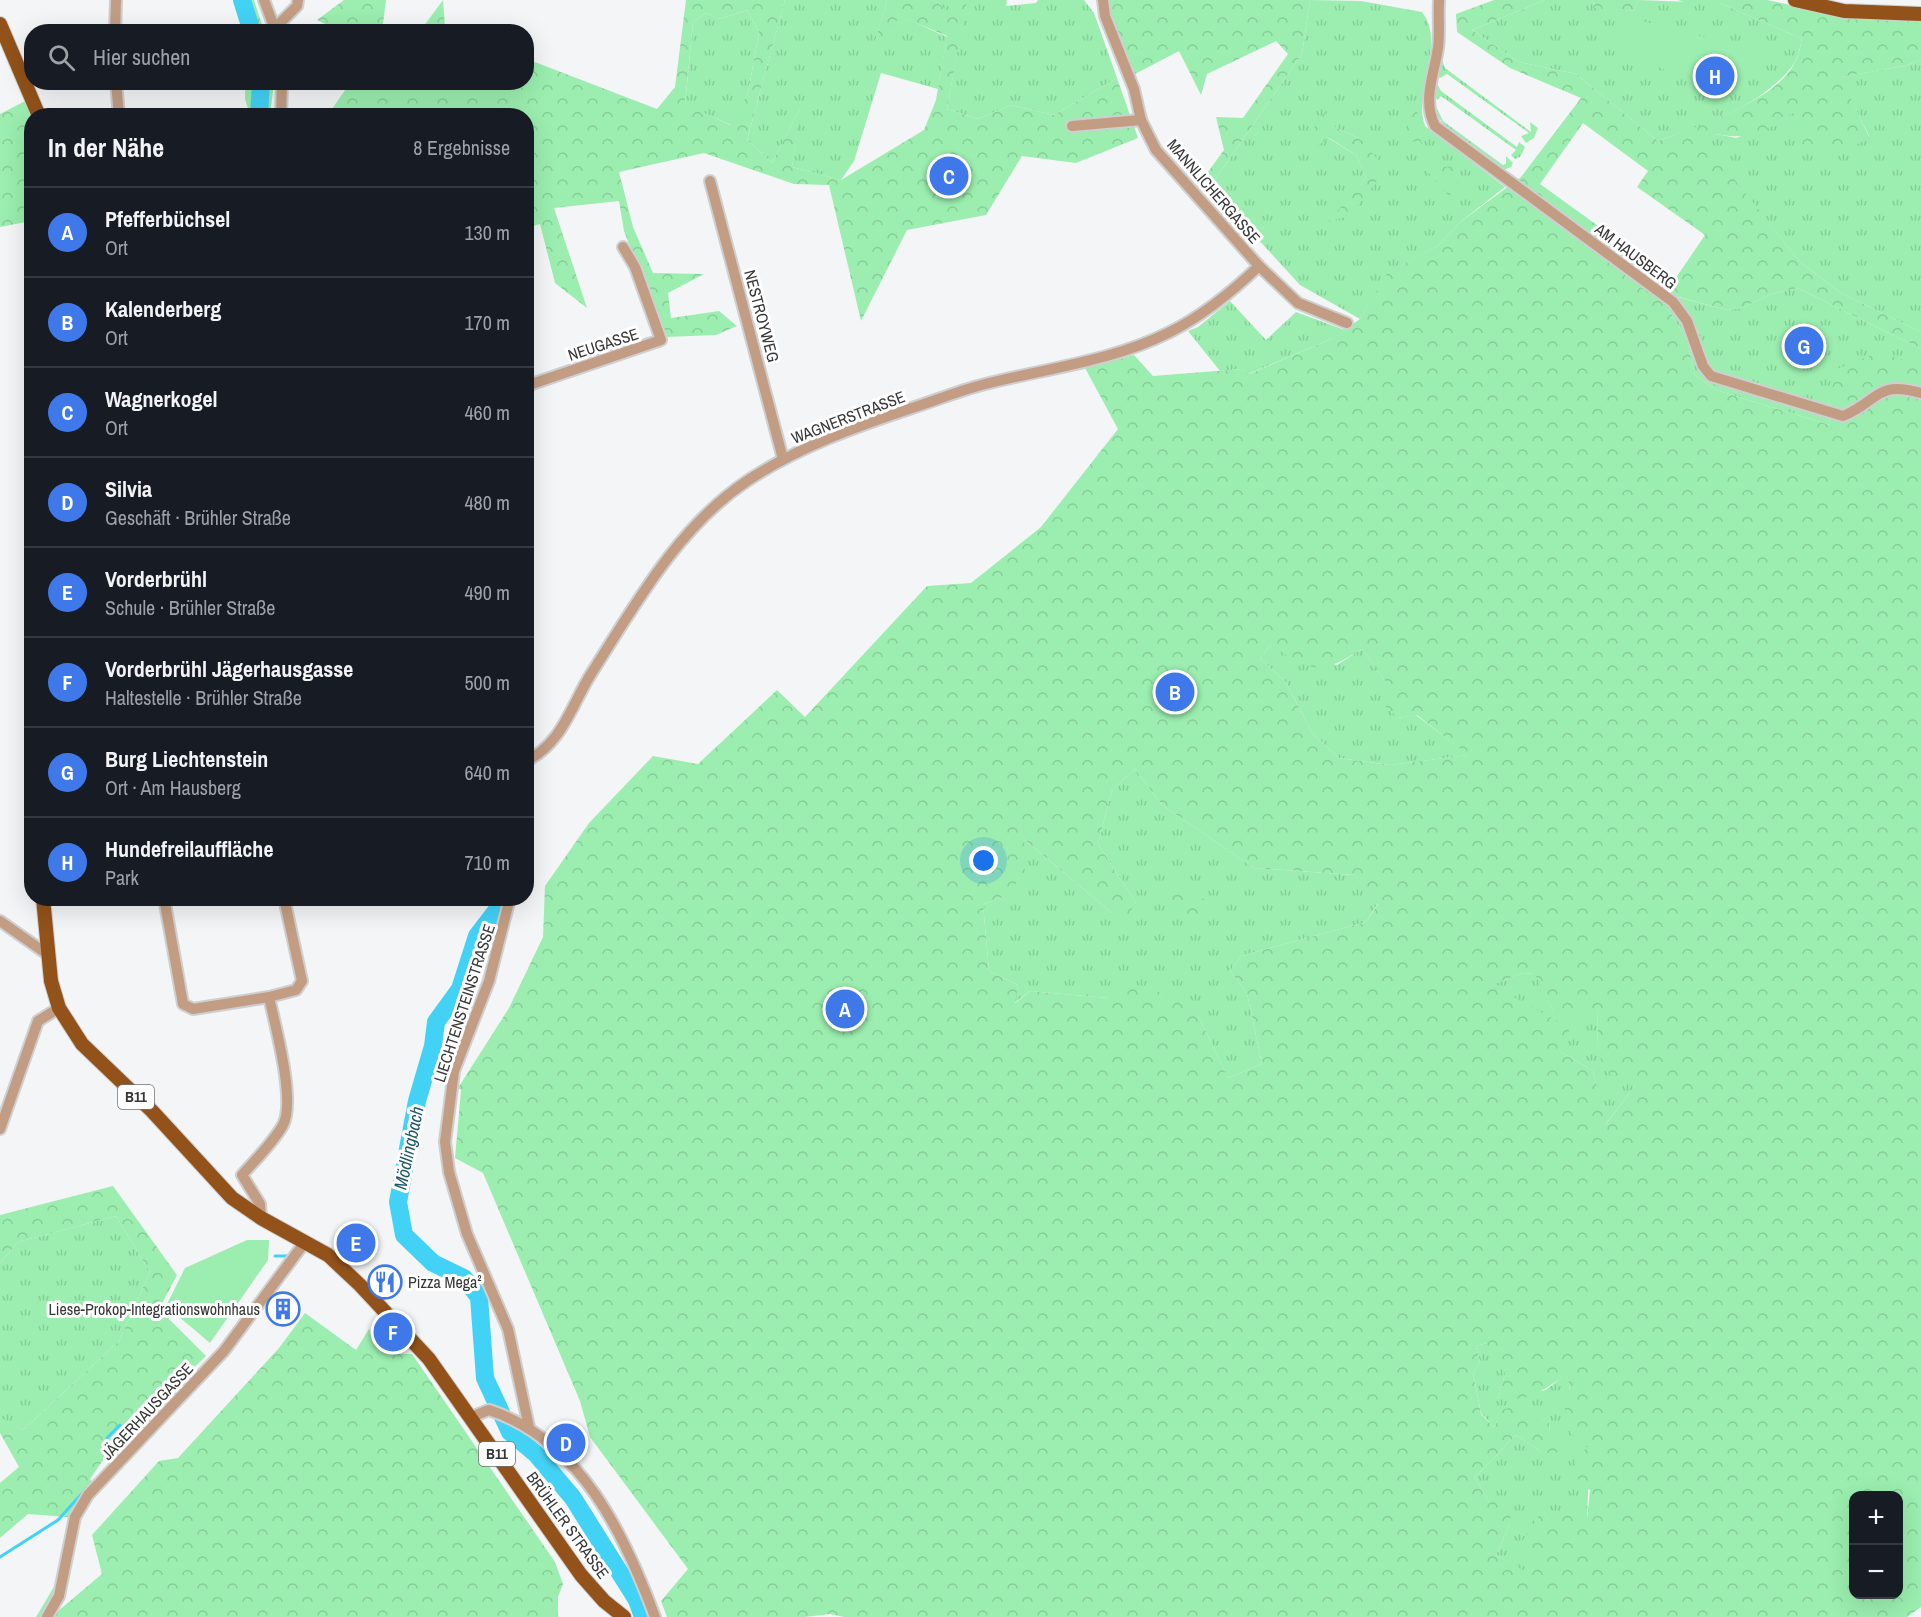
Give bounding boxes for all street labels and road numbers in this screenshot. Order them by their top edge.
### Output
street label: MANNLICHERGASSE [1162,134,1266,248]
street label: AM HAUSBERG [1590,217,1681,294]
street label: NESTROYWEG [739,267,785,365]
street label: NEUGASSE [565,322,641,366]
street label: WAGNERSTRASSE [788,385,908,449]
street label: LIECHTENSTEINSTRASSE [428,921,500,1085]
road number: B11 [118,1085,154,1109]
street label: JÄGERHAUSGASSE [96,1358,198,1464]
road number: B11 [479,1442,515,1466]
street label: BRÜHLER STRASSE [522,1467,614,1583]

